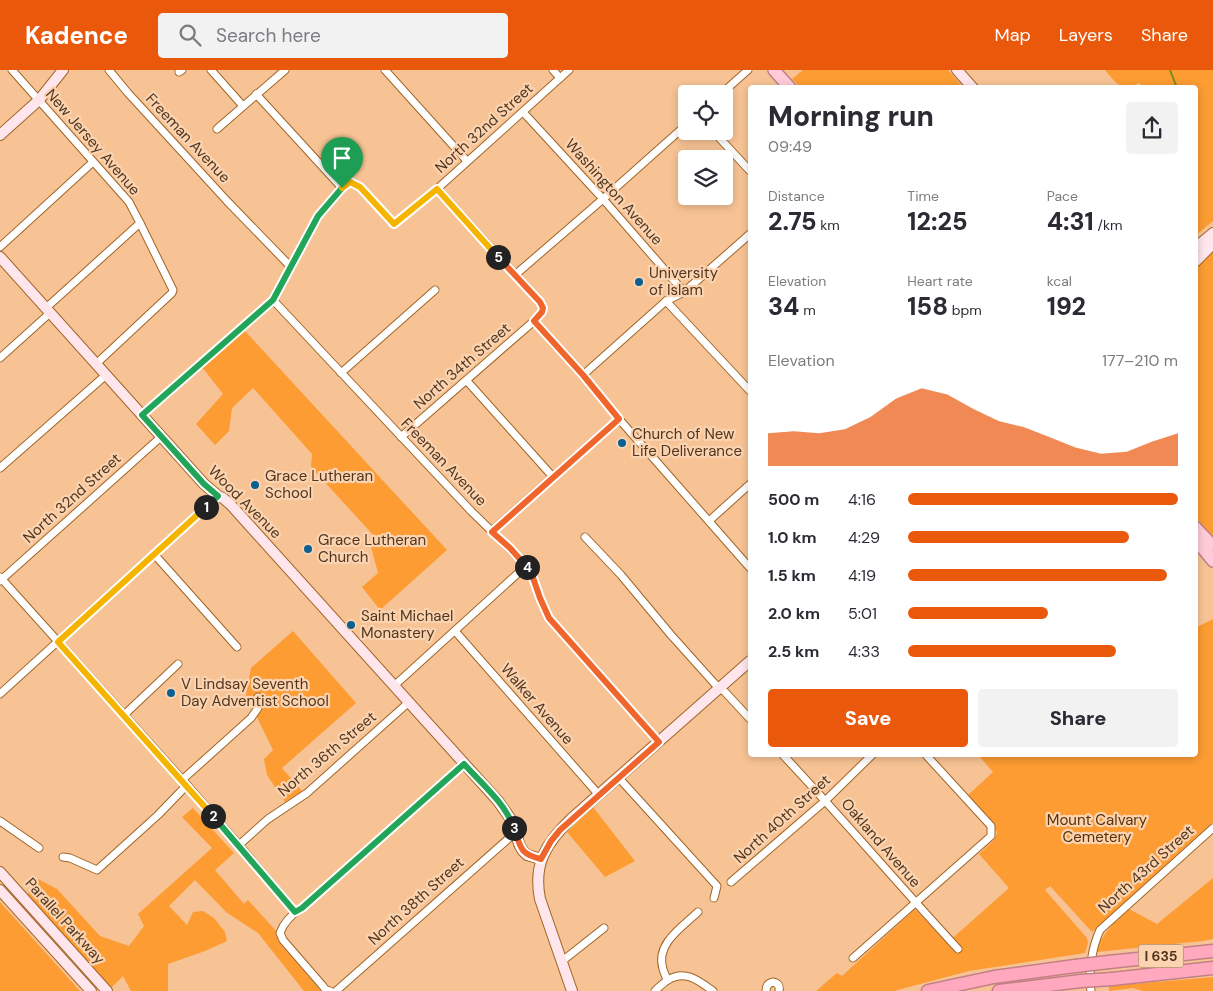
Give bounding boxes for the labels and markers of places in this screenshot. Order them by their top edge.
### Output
pin [321,137,363,188]
pin: 5 [486,244,510,270]
place label: University of Islam [649,263,719,300]
marker: University of Islam [633,276,645,288]
place label: Church of New Life Deliverance [632,424,742,461]
marker: Church of New Life Deliverance [616,437,628,449]
place label: Grace Lutheran School [265,466,373,503]
marker: Grace Lutheran School [249,479,261,491]
pin: 1 [194,494,218,520]
place label: Grace Lutheran Church [318,530,426,567]
marker: Grace Lutheran Church [302,543,314,555]
pin: 4 [514,554,540,580]
place label: Saint Michael Monastery [361,606,453,643]
marker: Saint Michael Monastery [345,619,357,631]
place label: V Lindsay Seventh Day Adventist School [181,674,329,711]
marker: V Lindsay Seventh Day Adventist School [165,687,177,699]
pin: 2 [200,804,226,828]
pin: 3 [502,816,526,840]

